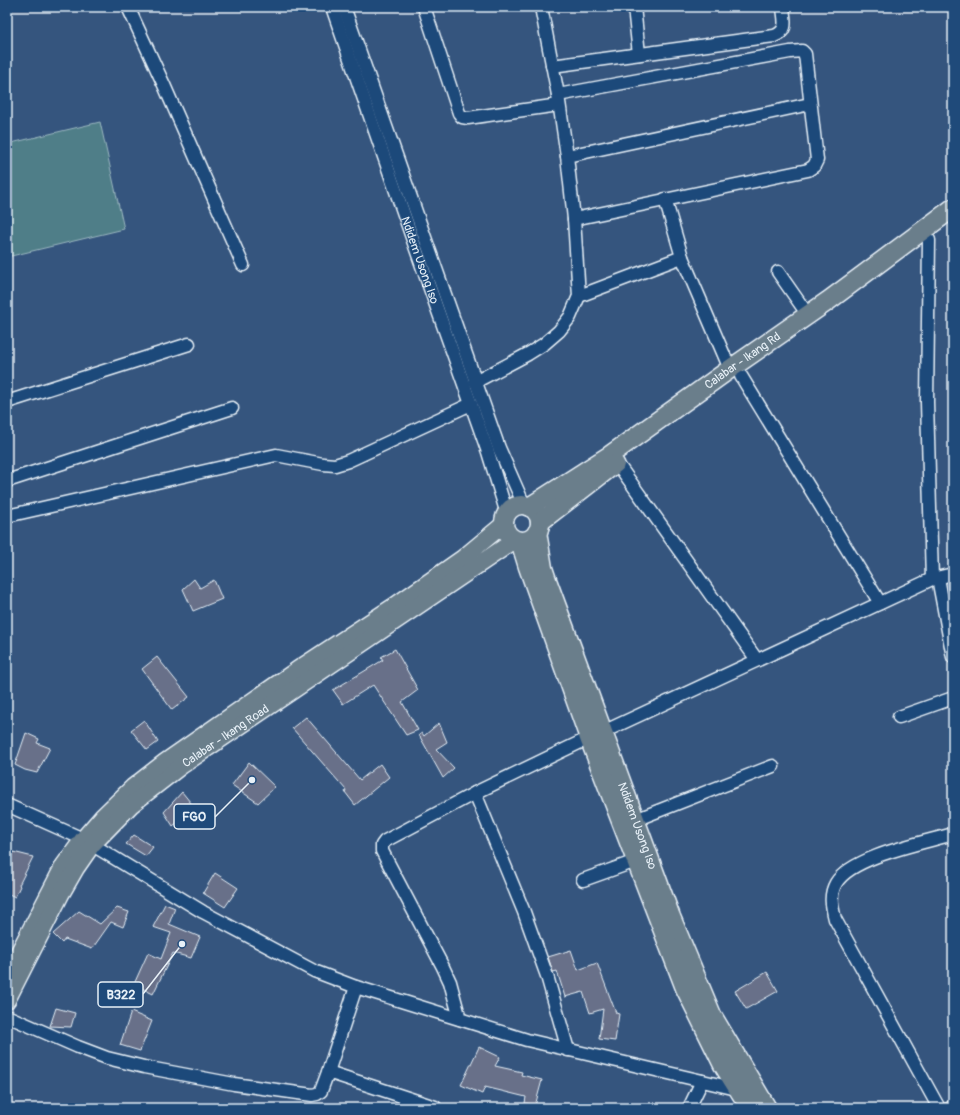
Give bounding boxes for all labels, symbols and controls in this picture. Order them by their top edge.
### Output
street label: Ndidem Usong Iso [397,215,442,306]
street label: Calabar - Ikang Rd [702,329,784,393]
street label: Calabar - Ikang Road [180,702,272,771]
street label: Ndidem Usong Iso [614,780,660,872]
callout: FGO [174,804,215,829]
text: FGO [182,809,207,825]
callout: B322 [98,982,143,1007]
text: B322 [106,987,136,1003]

